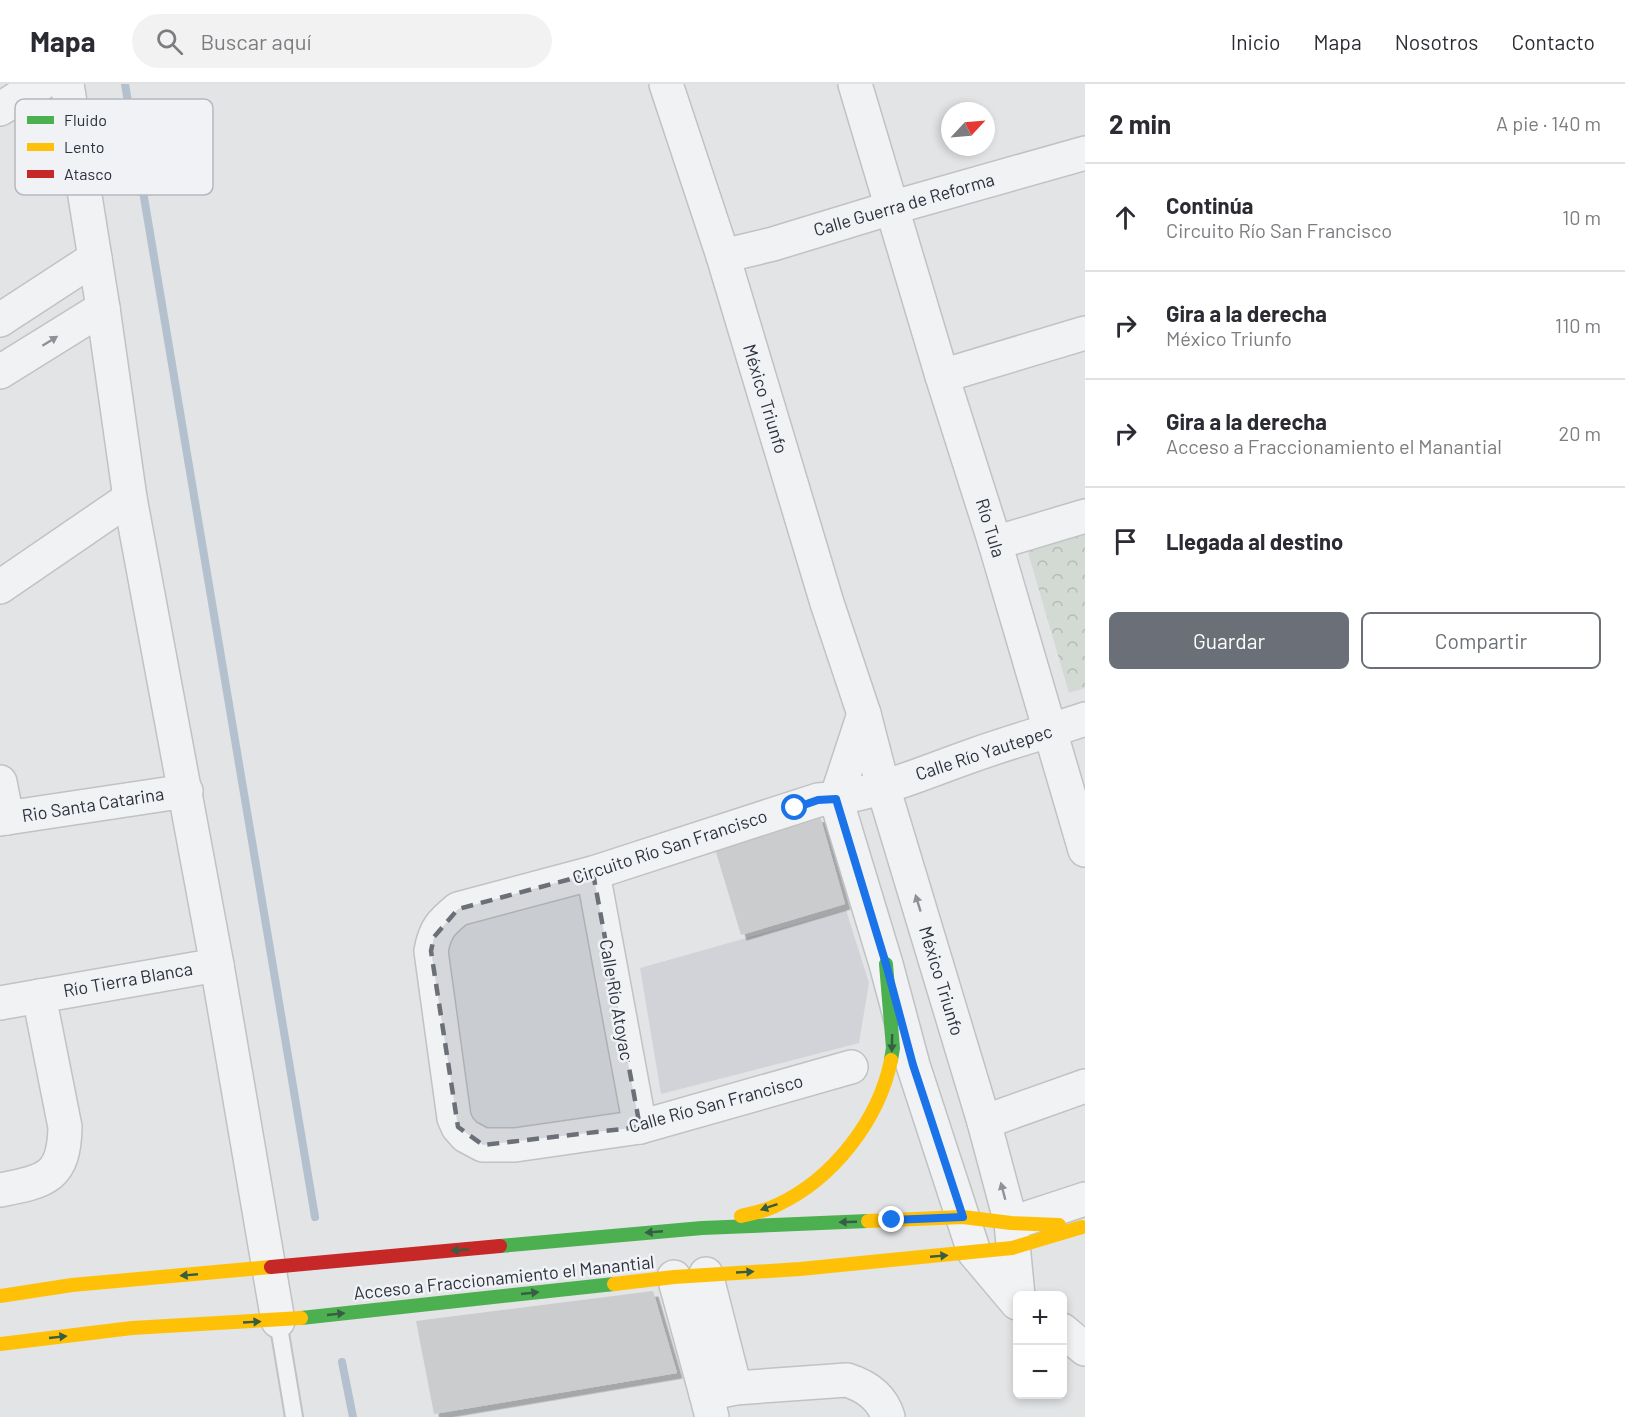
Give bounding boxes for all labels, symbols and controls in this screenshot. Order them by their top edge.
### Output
search box [132,14,552,68]
text: Mapa [30,24,96,58]
icon: search [153,25,186,58]
text: Buscar aquí [201,28,311,54]
text: Inicio [1231,29,1281,54]
text: Mapa [1314,29,1362,54]
text: Nosotros [1395,29,1478,54]
text: Contacto [1511,29,1595,54]
legend [15,99,213,195]
north arrow [941,102,995,156]
text: 2 min [1109,108,1171,139]
text: Fluido [64,110,107,129]
text: A pie · 140 m [1496,111,1601,135]
text: Lento [64,137,105,156]
text: Atasco [64,164,112,183]
street label: Calle Guerra de Reforma [811,168,997,240]
text: Continúa [1166,192,1253,218]
icon: ahead [1109,201,1142,234]
text: 10 m [1562,205,1601,229]
text: Circuito Río San Francisco [1166,218,1392,242]
text: Gira a la derecha [1166,300,1327,326]
icon: right [1109,309,1142,342]
text: 110 m [1555,313,1601,337]
text: México Triunfo [1166,326,1292,350]
one-way arrow [41,336,58,347]
street label: México Triunfo [739,341,793,456]
text: Gira a la derecha [1166,408,1327,434]
icon: right [1109,417,1142,450]
text: 20 m [1558,421,1601,445]
text: Acceso a Fraccionamiento el Manantial [1166,434,1502,458]
street label: Río Tula [972,495,1010,560]
icon: arrive [1109,525,1142,558]
text: Llegada al destino [1166,528,1343,554]
button: Guardar [1109,612,1349,669]
button: Compartir [1361,612,1601,669]
street label: Calle Río Yautepec [912,720,1055,785]
street label: Rio Santa Catarina [20,782,165,826]
route start [781,794,807,820]
street label: Circuito Río San Francisco [570,804,770,888]
one-way arrow [913,894,922,912]
street label: México Triunfo [915,923,969,1038]
street label: Calle Río Atoyac [595,937,638,1062]
street label: Río Tierra Blanca [61,957,194,1001]
one-way arrow [887,1034,897,1053]
street label: Calle Río San Francisco [626,1069,805,1137]
one-way arrow [997,1182,1007,1200]
one-way arrow [760,1203,778,1212]
route end [878,1206,904,1232]
one-way arrow [839,1217,858,1226]
one-way arrow [644,1227,663,1237]
one-way arrow [450,1245,469,1255]
street label: Acceso a Fraccionamiento el Manantial [352,1250,655,1304]
one-way arrow [930,1251,949,1261]
one-way arrow [735,1267,754,1277]
one-way arrow [180,1270,199,1280]
one-way arrow [520,1288,539,1298]
map controls [1013,1291,1067,1399]
button: + [1013,1291,1067,1345]
one-way arrow [327,1309,346,1319]
one-way arrow [243,1317,262,1326]
one-way arrow [49,1332,68,1342]
button: − [1013,1345,1067,1399]

